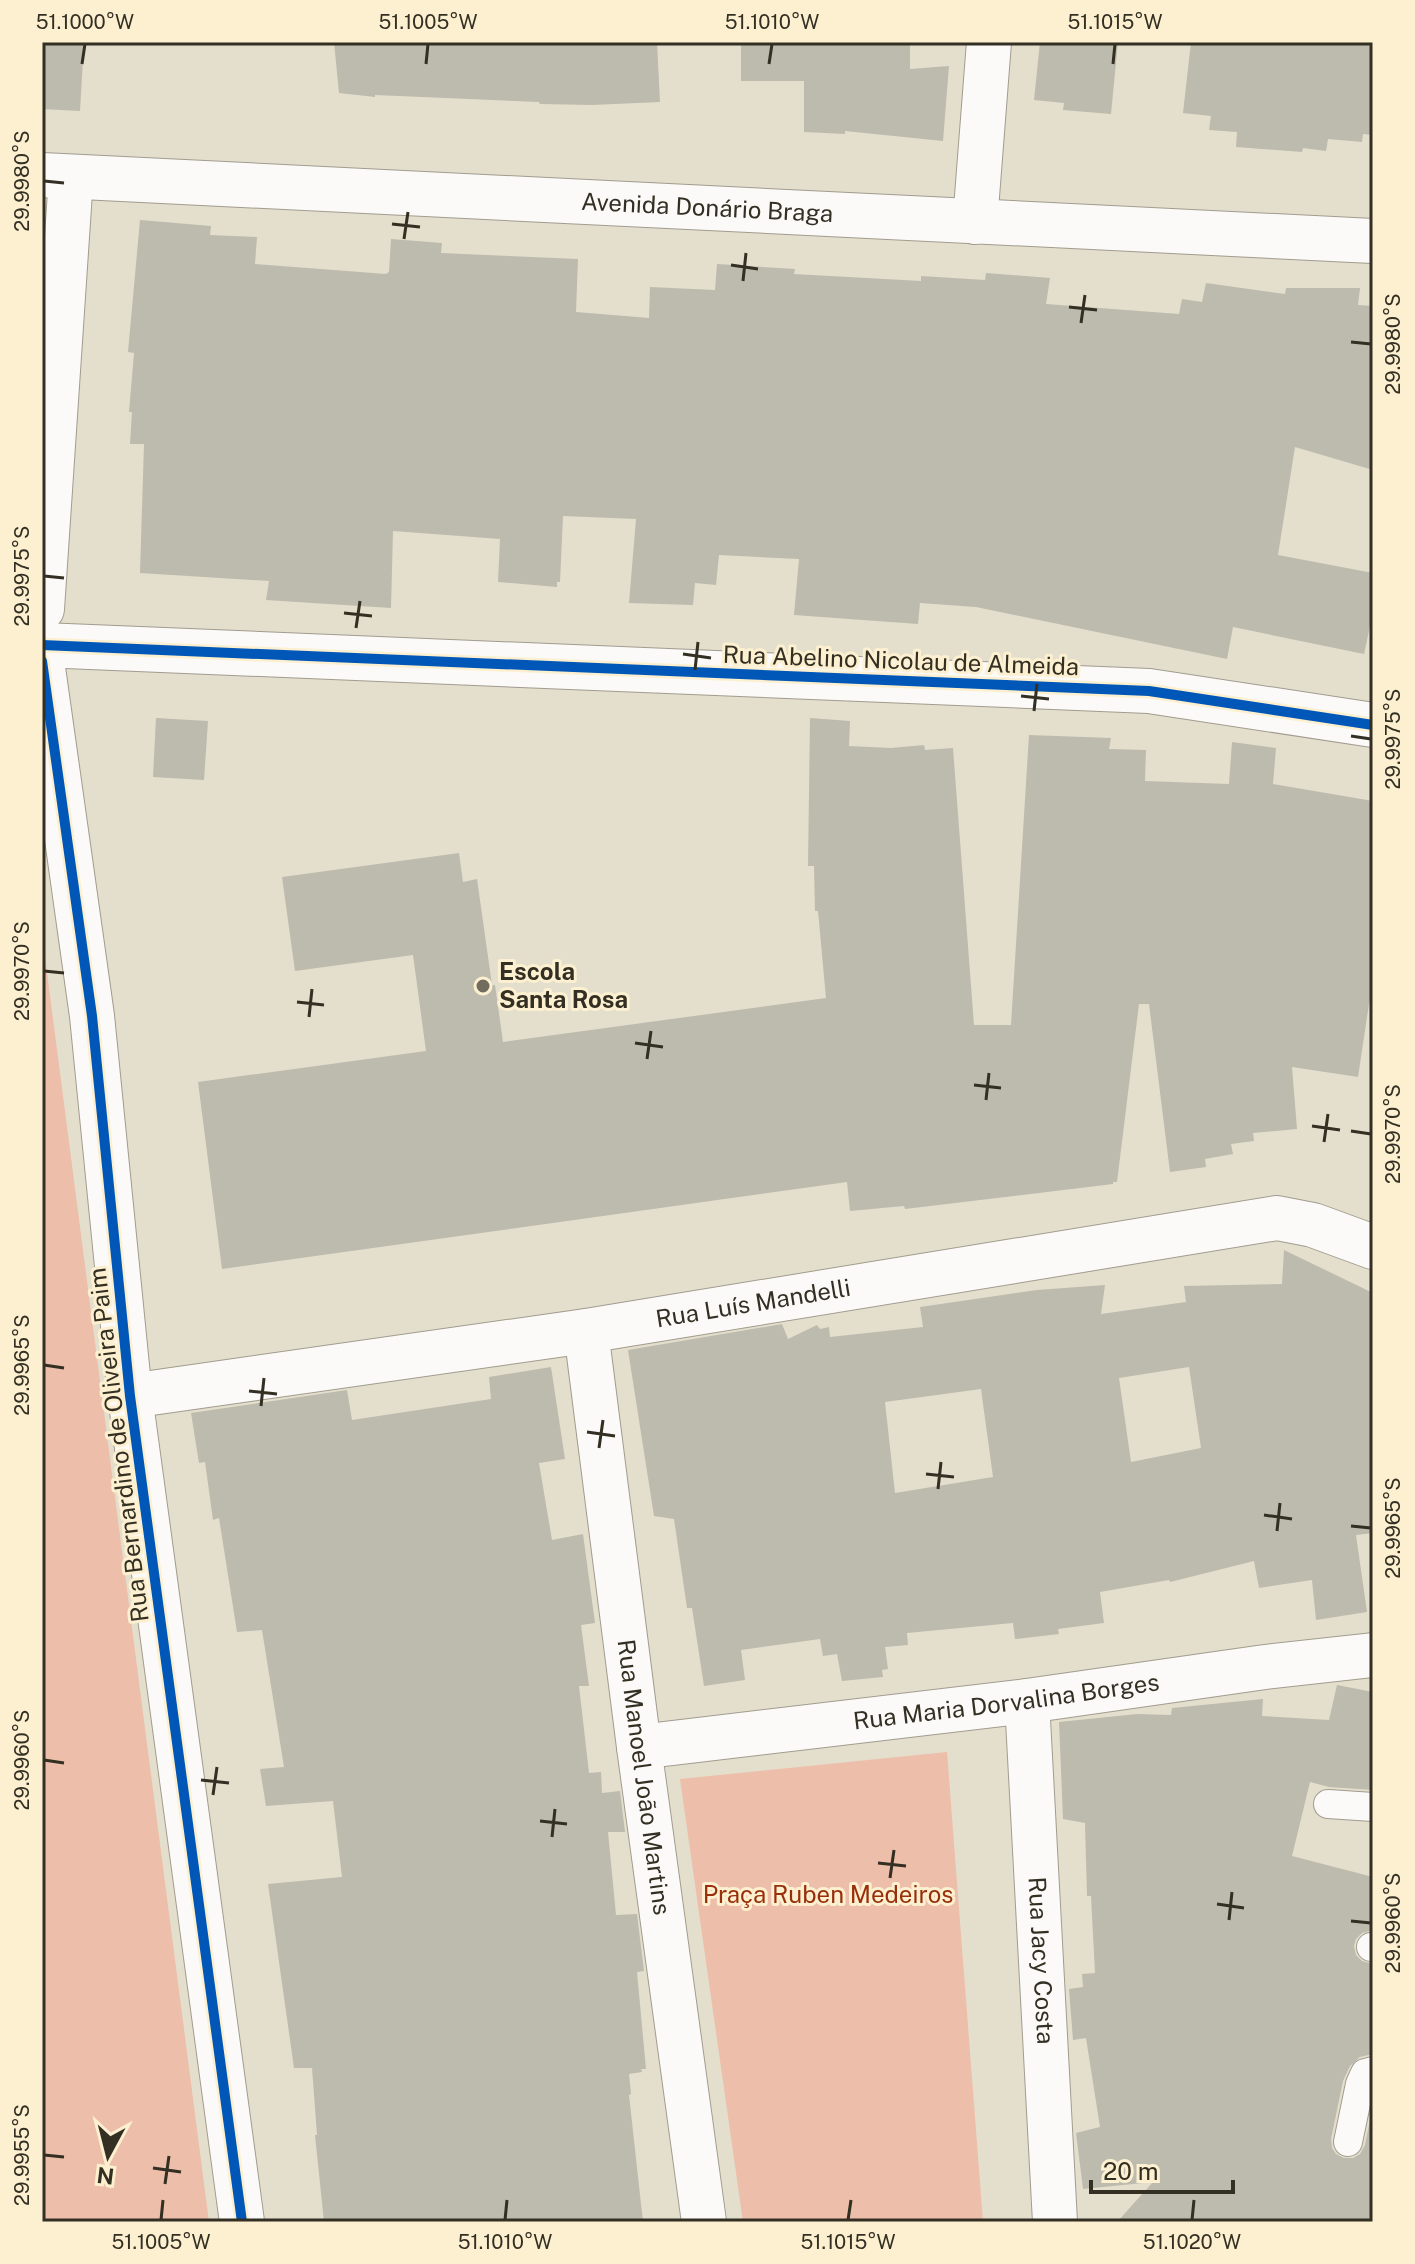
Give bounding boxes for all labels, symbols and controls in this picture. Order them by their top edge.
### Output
text: 51.1000°W [36,10,134,34]
text: 51.1005°W [378,10,478,34]
text: 51.1010°W [725,10,819,34]
text: 51.1015°W [1067,10,1163,34]
text: 29.9980°S [10,130,34,232]
street label: Avenida Donário Braga [580,187,834,227]
text: 29.9980°S [1381,293,1405,395]
text: 29.9975°S [10,526,34,626]
street label: Rua Abelino Nicolau de Almeida [722,640,1080,680]
text: 29.9975°S [1381,689,1405,789]
text: 29.9970°S [10,921,34,1021]
place label: Escola Santa Rosa [499,957,628,1013]
marker: Escola Santa Rosa [474,977,492,995]
text: 29.9970°S [1381,1084,1405,1184]
street label: Rua Bernardino de Oliveira Paim [82,1266,154,1624]
street label: Rua Luís Mandelli [653,1273,853,1332]
text: 29.9965°S [10,1314,34,1416]
text: 29.9965°S [1381,1477,1405,1579]
street label: Rua Manoel João Martins [612,1638,677,1917]
street label: Rua Maria Dorvalina Borges [852,1667,1161,1734]
text: 29.9960°S [10,1710,34,1810]
text: 29.9960°S [1381,1873,1405,1973]
street label: Rua Jacy Costa [1023,1876,1060,2045]
park label: Praça Ruben Medeiros [703,1880,953,1908]
text: 29.9955°S [10,2104,34,2206]
north arrow [68,2116,148,2196]
scale bar [1091,2144,1233,2194]
text: 20 m [1103,2157,1159,2185]
text: N [95,2162,116,2190]
text: 51.1005°W [111,2230,211,2254]
text: 51.1010°W [458,2230,552,2254]
text: 51.1015°W [800,2230,896,2254]
text: 51.1020°W [1143,2230,1241,2254]

